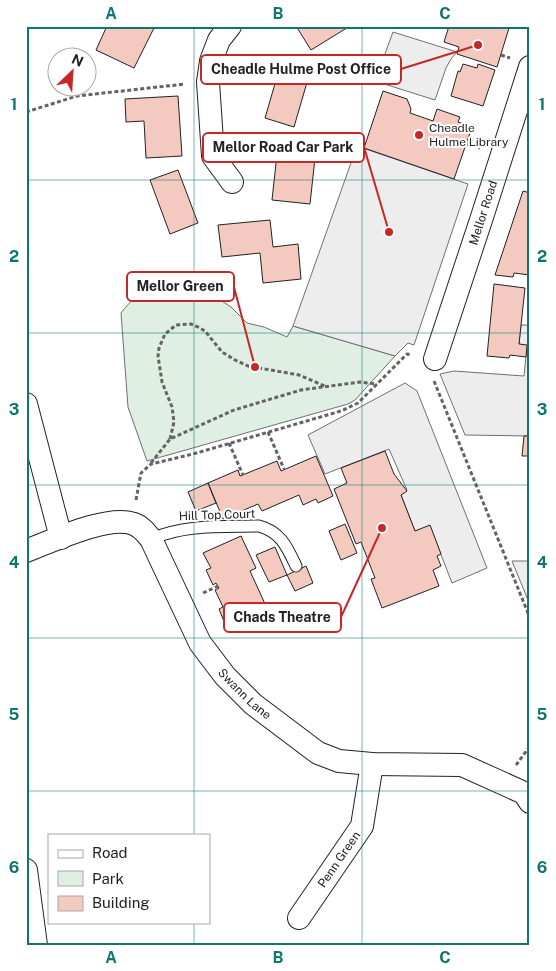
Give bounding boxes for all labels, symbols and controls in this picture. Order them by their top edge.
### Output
text: A [105,4,117,23]
text: B [273,4,284,23]
text: C [439,4,451,23]
north arrow [48,48,98,98]
text: N [69,51,86,70]
callout: Cheadle Hulme Post Office [201,55,401,84]
text: Cheadle Hulme Post Office [211,61,391,77]
text: 1 [11,95,17,114]
text: 1 [539,95,545,114]
place label: Cheadle Hulme Library [429,121,509,149]
marker: Cheadle Hulme Library [413,129,425,141]
callout: Mellor Road Car Park [203,133,364,162]
text: Mellor Road Car Park [213,139,353,155]
street label: Mellor Road [466,179,500,247]
text: 2 [9,247,19,266]
text: 2 [537,247,547,266]
callout: Mellor Green [127,272,234,301]
text: Mellor Green [136,278,224,294]
text: 3 [9,400,19,419]
text: 3 [537,400,547,419]
street label: Hill Top Court [179,507,256,523]
text: 4 [9,553,20,572]
text: 4 [537,553,548,572]
callout: Chads Theatre [224,603,341,632]
text: Chads Theatre [233,609,331,625]
street label: Swann Lane [215,666,274,722]
text: 5 [9,705,20,724]
text: 5 [537,705,548,724]
street label: Penn Green [315,829,363,890]
legend [48,834,210,924]
text: Road [92,844,128,861]
text: 6 [9,858,19,877]
text: 6 [537,858,547,877]
text: Park [92,870,124,887]
text: Building [92,894,150,911]
text: A [105,948,117,967]
text: B [273,948,284,967]
text: C [439,948,451,967]

